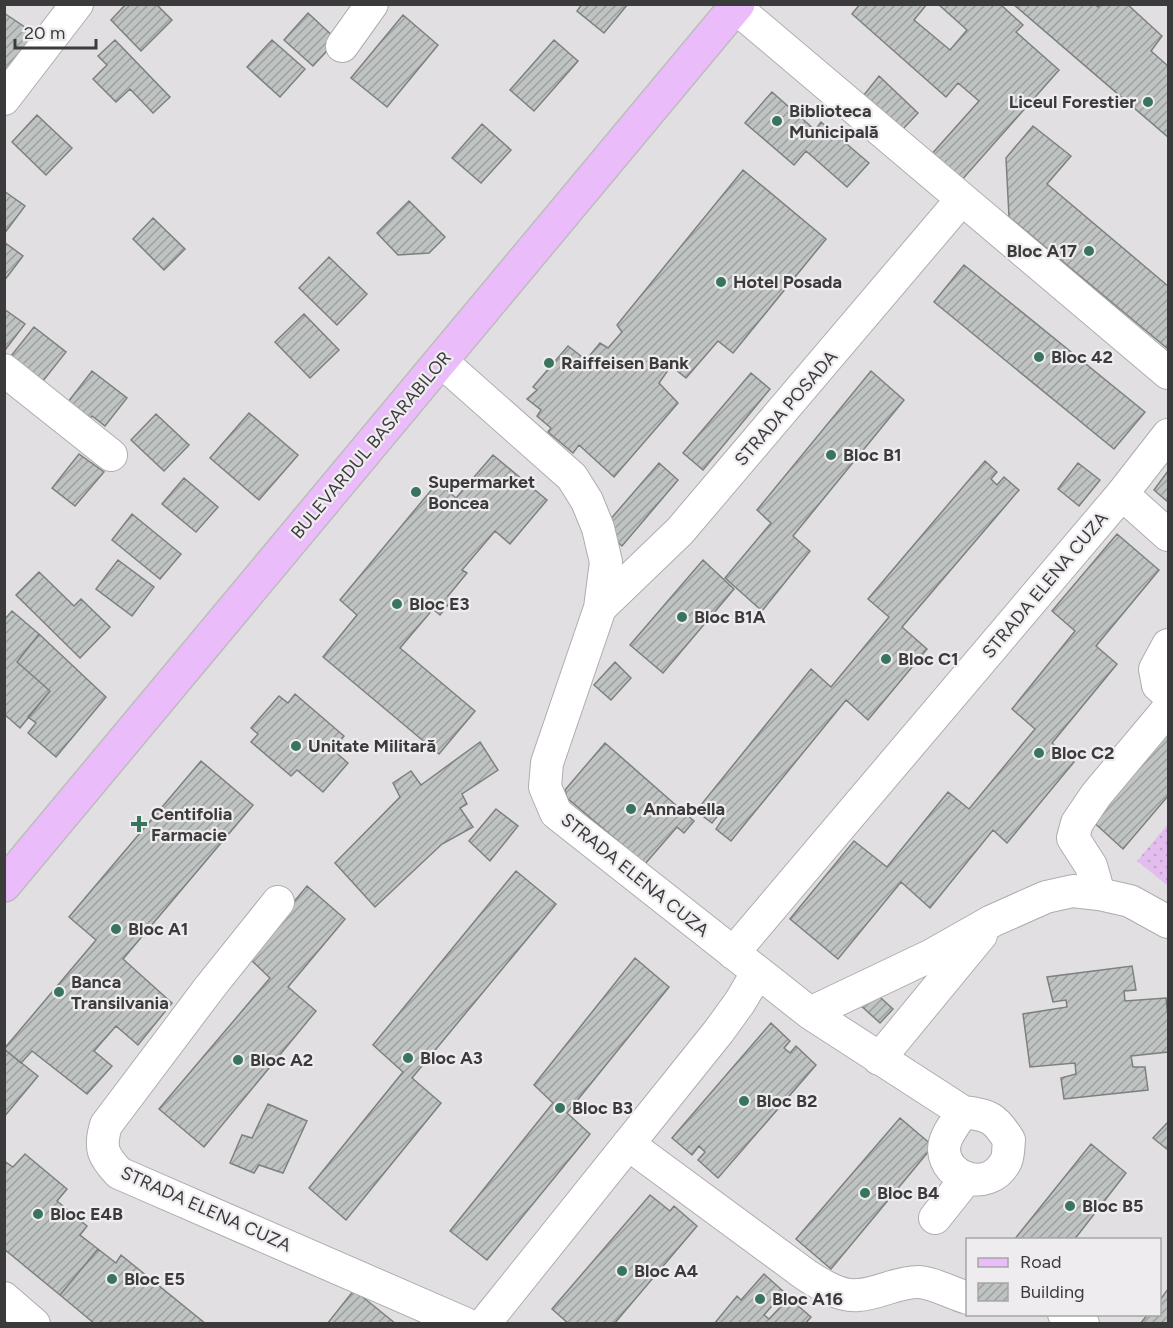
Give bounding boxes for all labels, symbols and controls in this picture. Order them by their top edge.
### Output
scale bar [15,12,96,50]
text: 20 m [24,22,65,44]
place label: Liceul Forestier [1009,91,1136,113]
marker: Liceul Forestier [1141,95,1155,109]
place label: Biblioteca Municipală [789,100,878,143]
marker: Biblioteca Municipală [770,114,784,128]
place label: Bloc A17 [1007,240,1077,262]
marker: Bloc A17 [1082,244,1096,258]
place label: Hotel Posada [733,271,842,293]
marker: Hotel Posada [714,275,728,289]
street label: STRADA POSADA [730,346,842,470]
place label: Bloc 42 [1051,346,1113,368]
street label: BULEVARDUL BASARABILOR [286,347,456,543]
marker: Bloc 42 [1032,350,1046,364]
place label: Raiffeisen Bank [561,352,689,374]
marker: Raiffeisen Bank [542,356,556,370]
place label: Bloc B1 [843,444,902,466]
marker: Bloc B1 [824,448,838,462]
place label: Supermarket Boncea [428,471,535,514]
marker: Supermarket Boncea [409,485,423,499]
street label: STRADA ELENA CUZA [977,507,1113,663]
place label: Bloc E3 [409,593,470,615]
marker: Bloc E3 [390,597,404,611]
place label: Bloc B1A [694,606,766,628]
marker: Bloc B1A [675,610,689,624]
place label: Bloc C1 [898,648,959,670]
marker: Bloc C1 [879,652,893,666]
place label: Unitate Militară [308,735,436,757]
marker: Unitate Militară [289,739,303,753]
place label: Bloc C2 [1051,742,1115,764]
marker: Bloc C2 [1032,746,1046,760]
place label: Annabella [643,798,725,820]
marker: Annabella [624,802,638,816]
place label: Centifolia Farmacie [151,803,232,846]
street label: STRADA ELENA CUZA [557,809,713,941]
marker: Centifolia Farmacie [132,817,146,831]
place label: Bloc A1 [128,918,188,940]
marker: Bloc A1 [109,922,123,936]
place label: Banca Transilvania [71,971,169,1014]
marker: Banca Transilvania [52,985,66,999]
place label: Bloc A3 [420,1047,483,1069]
place label: Bloc A2 [250,1049,313,1071]
marker: Bloc A3 [401,1051,415,1065]
marker: Bloc A2 [231,1053,245,1067]
place label: Bloc B2 [756,1090,817,1112]
marker: Bloc B2 [737,1094,751,1108]
place label: Bloc B3 [572,1097,633,1119]
marker: Bloc B3 [553,1101,567,1115]
street label: STRADA ELENA CUZA [117,1161,295,1257]
place label: Bloc B4 [877,1182,939,1204]
marker: Bloc B4 [858,1186,872,1200]
place label: Bloc B5 [1082,1195,1144,1217]
marker: Bloc B5 [1063,1199,1077,1213]
place label: Bloc E4B [50,1203,123,1225]
marker: Bloc E4B [31,1207,45,1221]
legend [966,1238,1161,1316]
text: Road [1020,1251,1061,1273]
place label: Bloc A4 [634,1260,698,1282]
marker: Bloc A4 [615,1264,629,1278]
place label: Bloc E5 [124,1268,185,1290]
marker: Bloc E5 [105,1272,119,1286]
text: Building [1020,1281,1085,1303]
place label: Bloc A16 [772,1288,843,1310]
marker: Bloc A16 [753,1292,767,1306]

